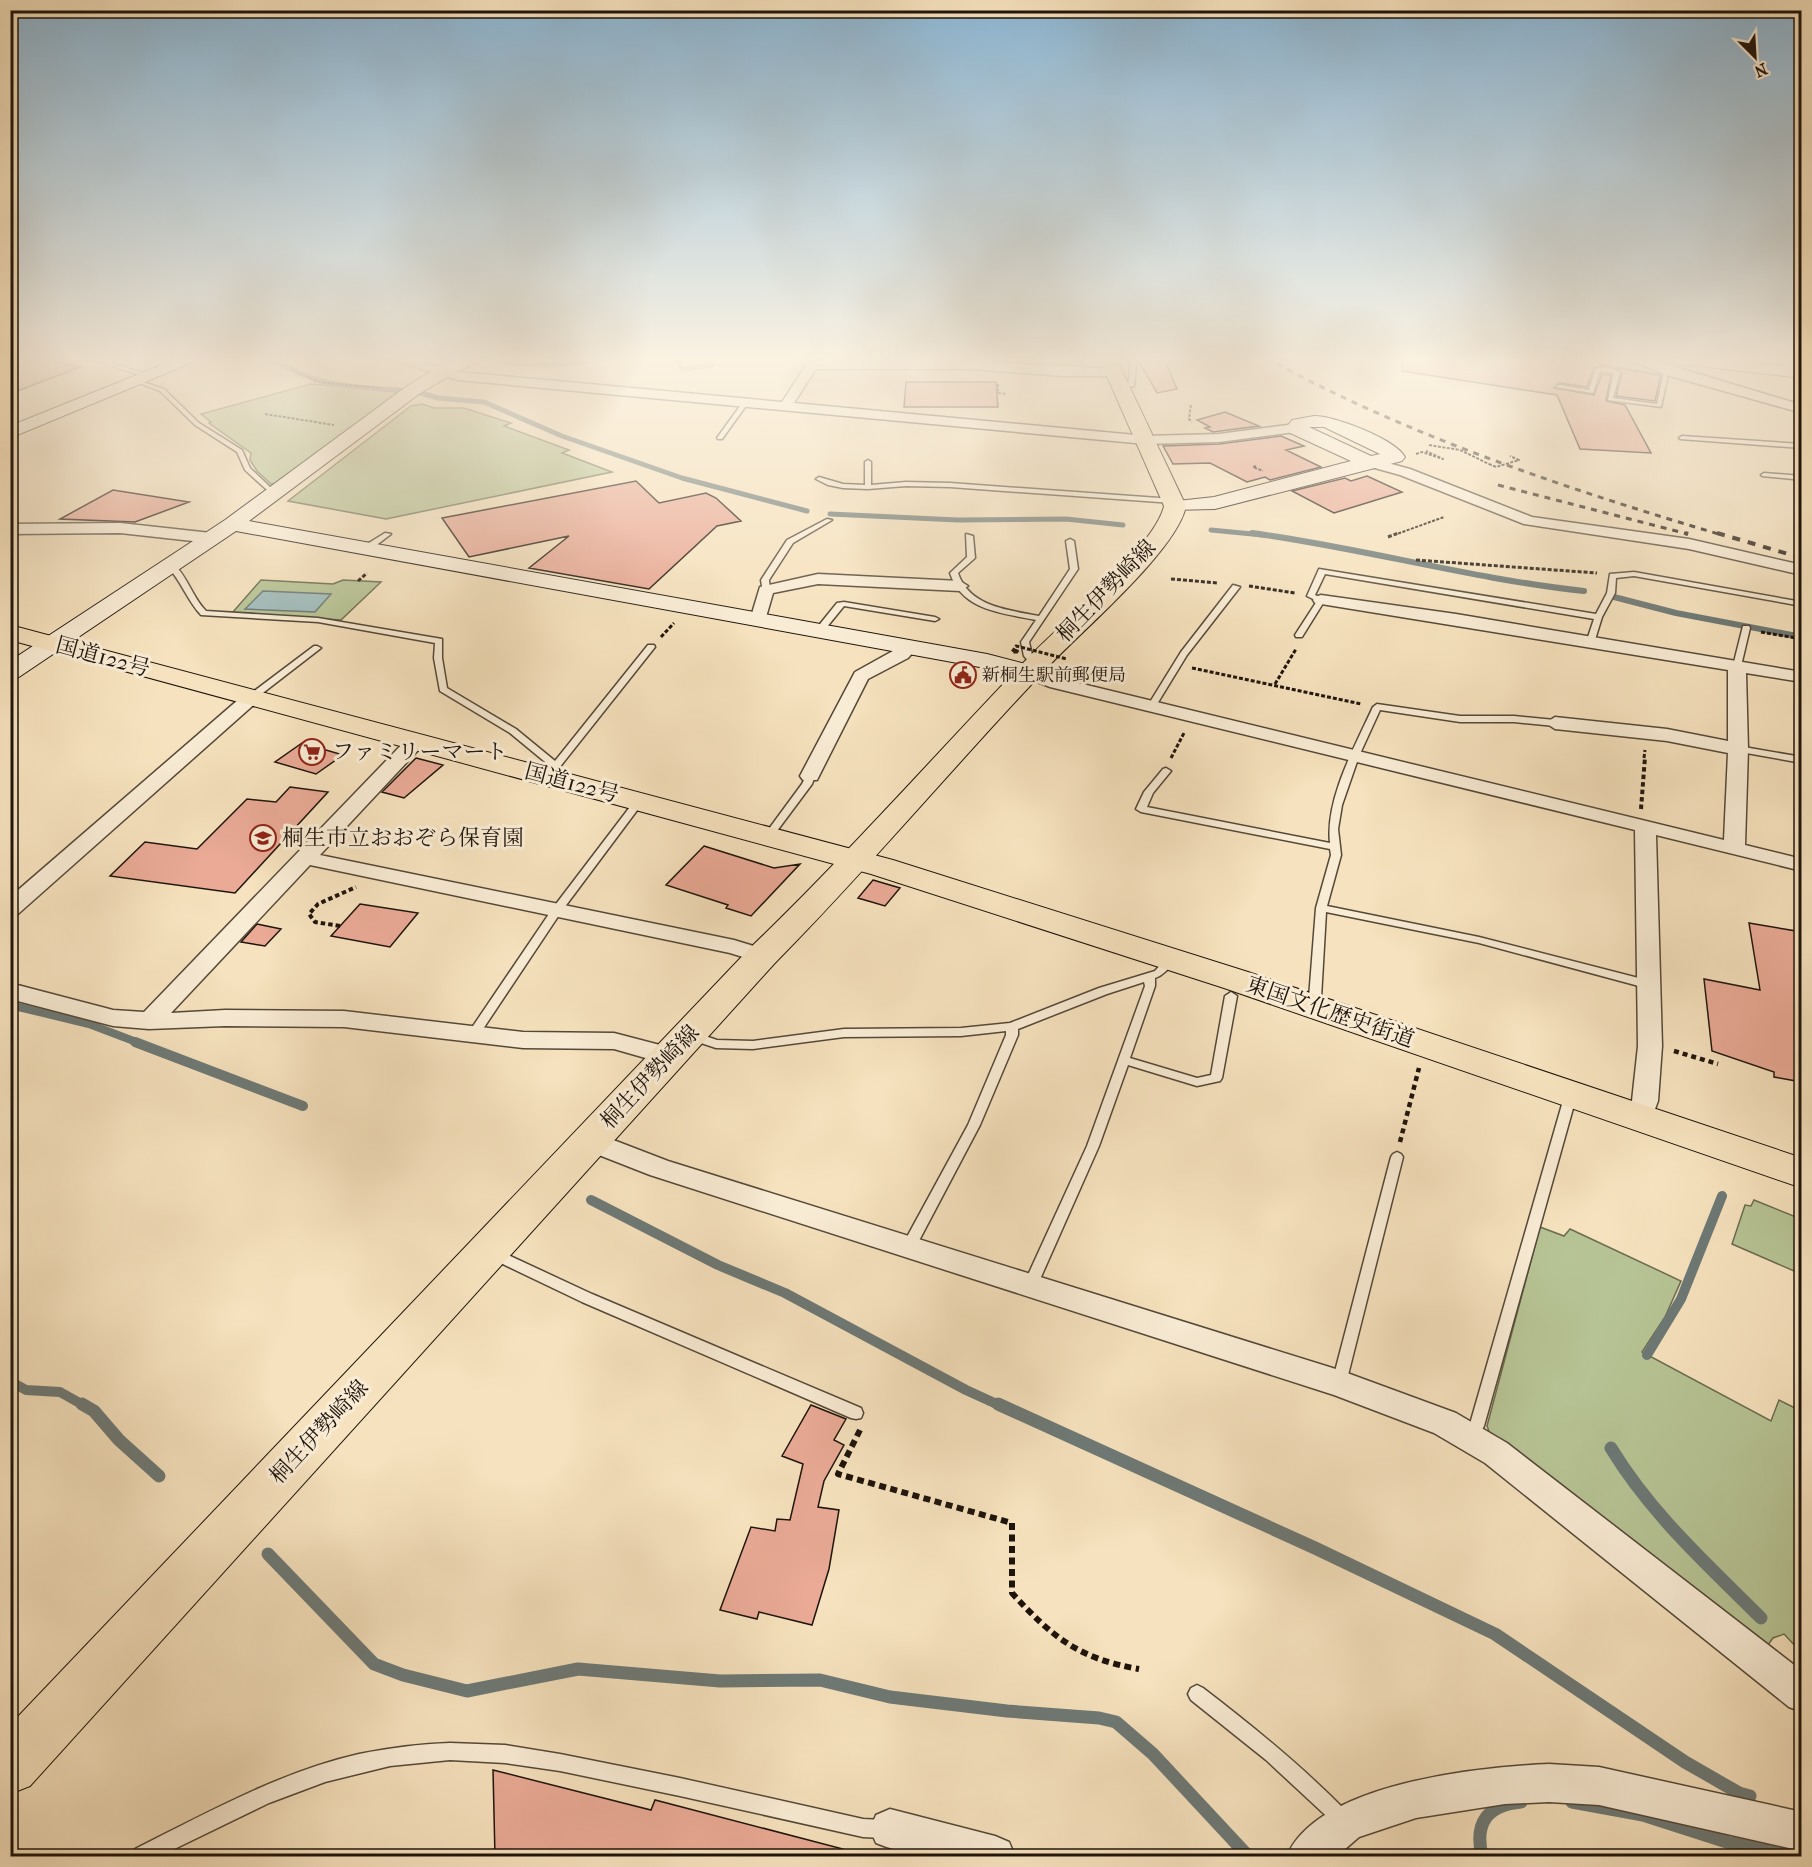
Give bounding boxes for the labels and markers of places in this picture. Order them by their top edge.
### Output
public building icon: 新桐生駅前郵便局 [948,660,978,690]
place label: 新桐生駅前郵便局 [982,665,1126,686]
supermarket icon: ファミリーマート [297,737,327,767]
place label: ファミリーマート [332,739,508,765]
school or university icon: 桐生市立おおぞら保育園 [248,823,278,853]
place label: 桐生市立おおぞら保育園 [282,825,524,851]

